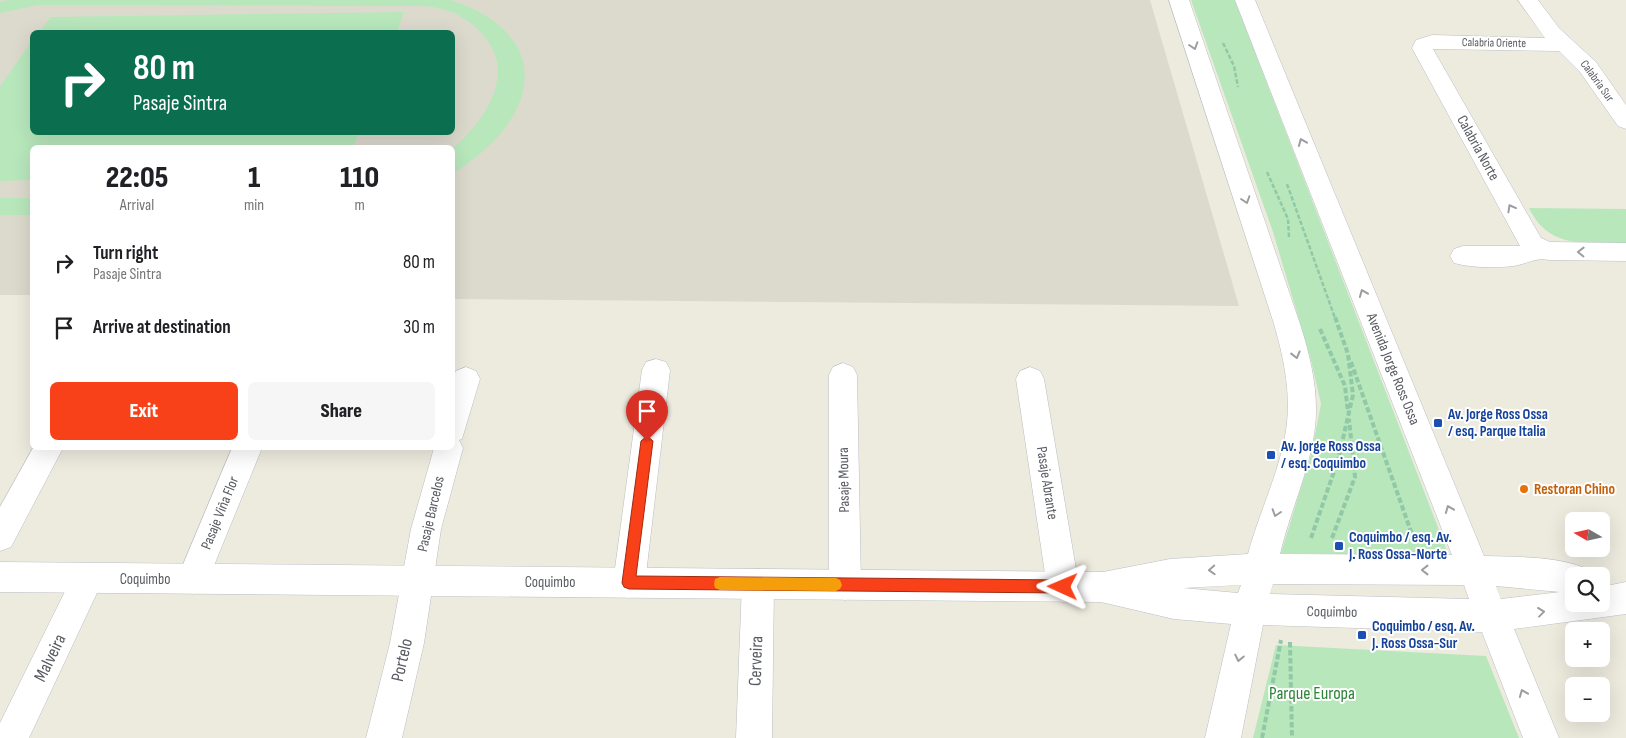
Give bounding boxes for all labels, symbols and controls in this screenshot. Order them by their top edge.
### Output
street label: Calabria Oriente [1462,35,1526,51]
one-way arrow [1189,42,1199,50]
text: 80 m [133,47,195,90]
icon: right [50,50,115,115]
street label: Calabria Sur [1577,57,1617,105]
text: Pasaje Sintra [133,90,227,117]
street label: Calabria Norte [1452,112,1504,184]
one-way arrow [1298,138,1308,147]
text: 22:05 [106,160,168,196]
text: 1 [248,160,260,196]
text: 110 [340,160,379,196]
text: Arrival [120,196,154,215]
text: min [244,196,264,215]
text: m [354,196,365,215]
one-way arrow [1240,196,1250,204]
one-way arrow [1507,204,1517,213]
text: Turn right [93,242,158,265]
one-way arrow [1577,246,1585,257]
icon: right [50,249,78,277]
text: 80 m [403,251,435,274]
text: Pasaje Sintra [93,265,162,284]
one-way arrow [1358,289,1369,298]
street label: Avenida Jorge Ross Ossa [1362,309,1424,428]
icon: arrive [50,314,78,342]
text: Arrive at destination [93,316,231,339]
text: 30 m [403,316,435,339]
one-way arrow [1290,351,1301,359]
button: Exit [50,382,238,440]
button: Share [248,382,435,440]
pin [626,390,668,441]
icon: arrive [633,397,661,425]
place label: Av. Jorge Ross Ossa / esq. Parque Italia [1447,405,1548,441]
marker: Av. Jorge Ross Ossa / esq. Parque Italia [1432,417,1444,429]
place label: Av. Jorge Ross Ossa / esq. Coquimbo [1280,437,1381,473]
street label: Pasaje Abrante [1032,445,1062,521]
street label: Pasaje Moura [834,447,854,513]
marker: Av. Jorge Ross Ossa / esq. Coquimbo [1265,449,1277,461]
street label: Pasaje Viña Flor [197,473,244,552]
street label: Pasaje Barcelos [413,474,449,554]
place label: Restoran Chino [1534,480,1615,499]
marker: Restoran Chino [1518,483,1530,495]
one-way arrow [1445,505,1456,514]
one-way arrow [1272,509,1282,517]
north arrow [1565,512,1610,558]
map controls [1565,512,1610,722]
place label: Coquimbo / esq. Av. J. Ross Ossa-Norte [1348,528,1452,564]
marker: Coquimbo / esq. Av. J. Ross Ossa-Norte [1333,540,1345,552]
position arrow [1036,560,1088,612]
one-way arrow [1208,565,1216,576]
one-way arrow [1421,565,1428,575]
button: search [1565,567,1610,612]
street label: Coquimbo [120,570,170,589]
street label: Coquimbo [525,573,575,592]
street label: Coquimbo [1306,602,1358,622]
one-way arrow [1537,607,1545,618]
place label: Coquimbo / esq. Av. J. Ross Ossa-Sur [1371,617,1475,653]
button: + [1565,622,1610,667]
marker: Coquimbo / esq. Av. J. Ross Ossa-Sur [1356,629,1368,641]
street label: Malveira [30,631,70,685]
street label: Cerveira [745,635,767,687]
street label: Portelo [387,636,417,684]
one-way arrow [1235,653,1245,662]
button: − [1565,677,1610,722]
park label: Parque Europa [1269,683,1355,704]
one-way arrow [1519,689,1529,698]

